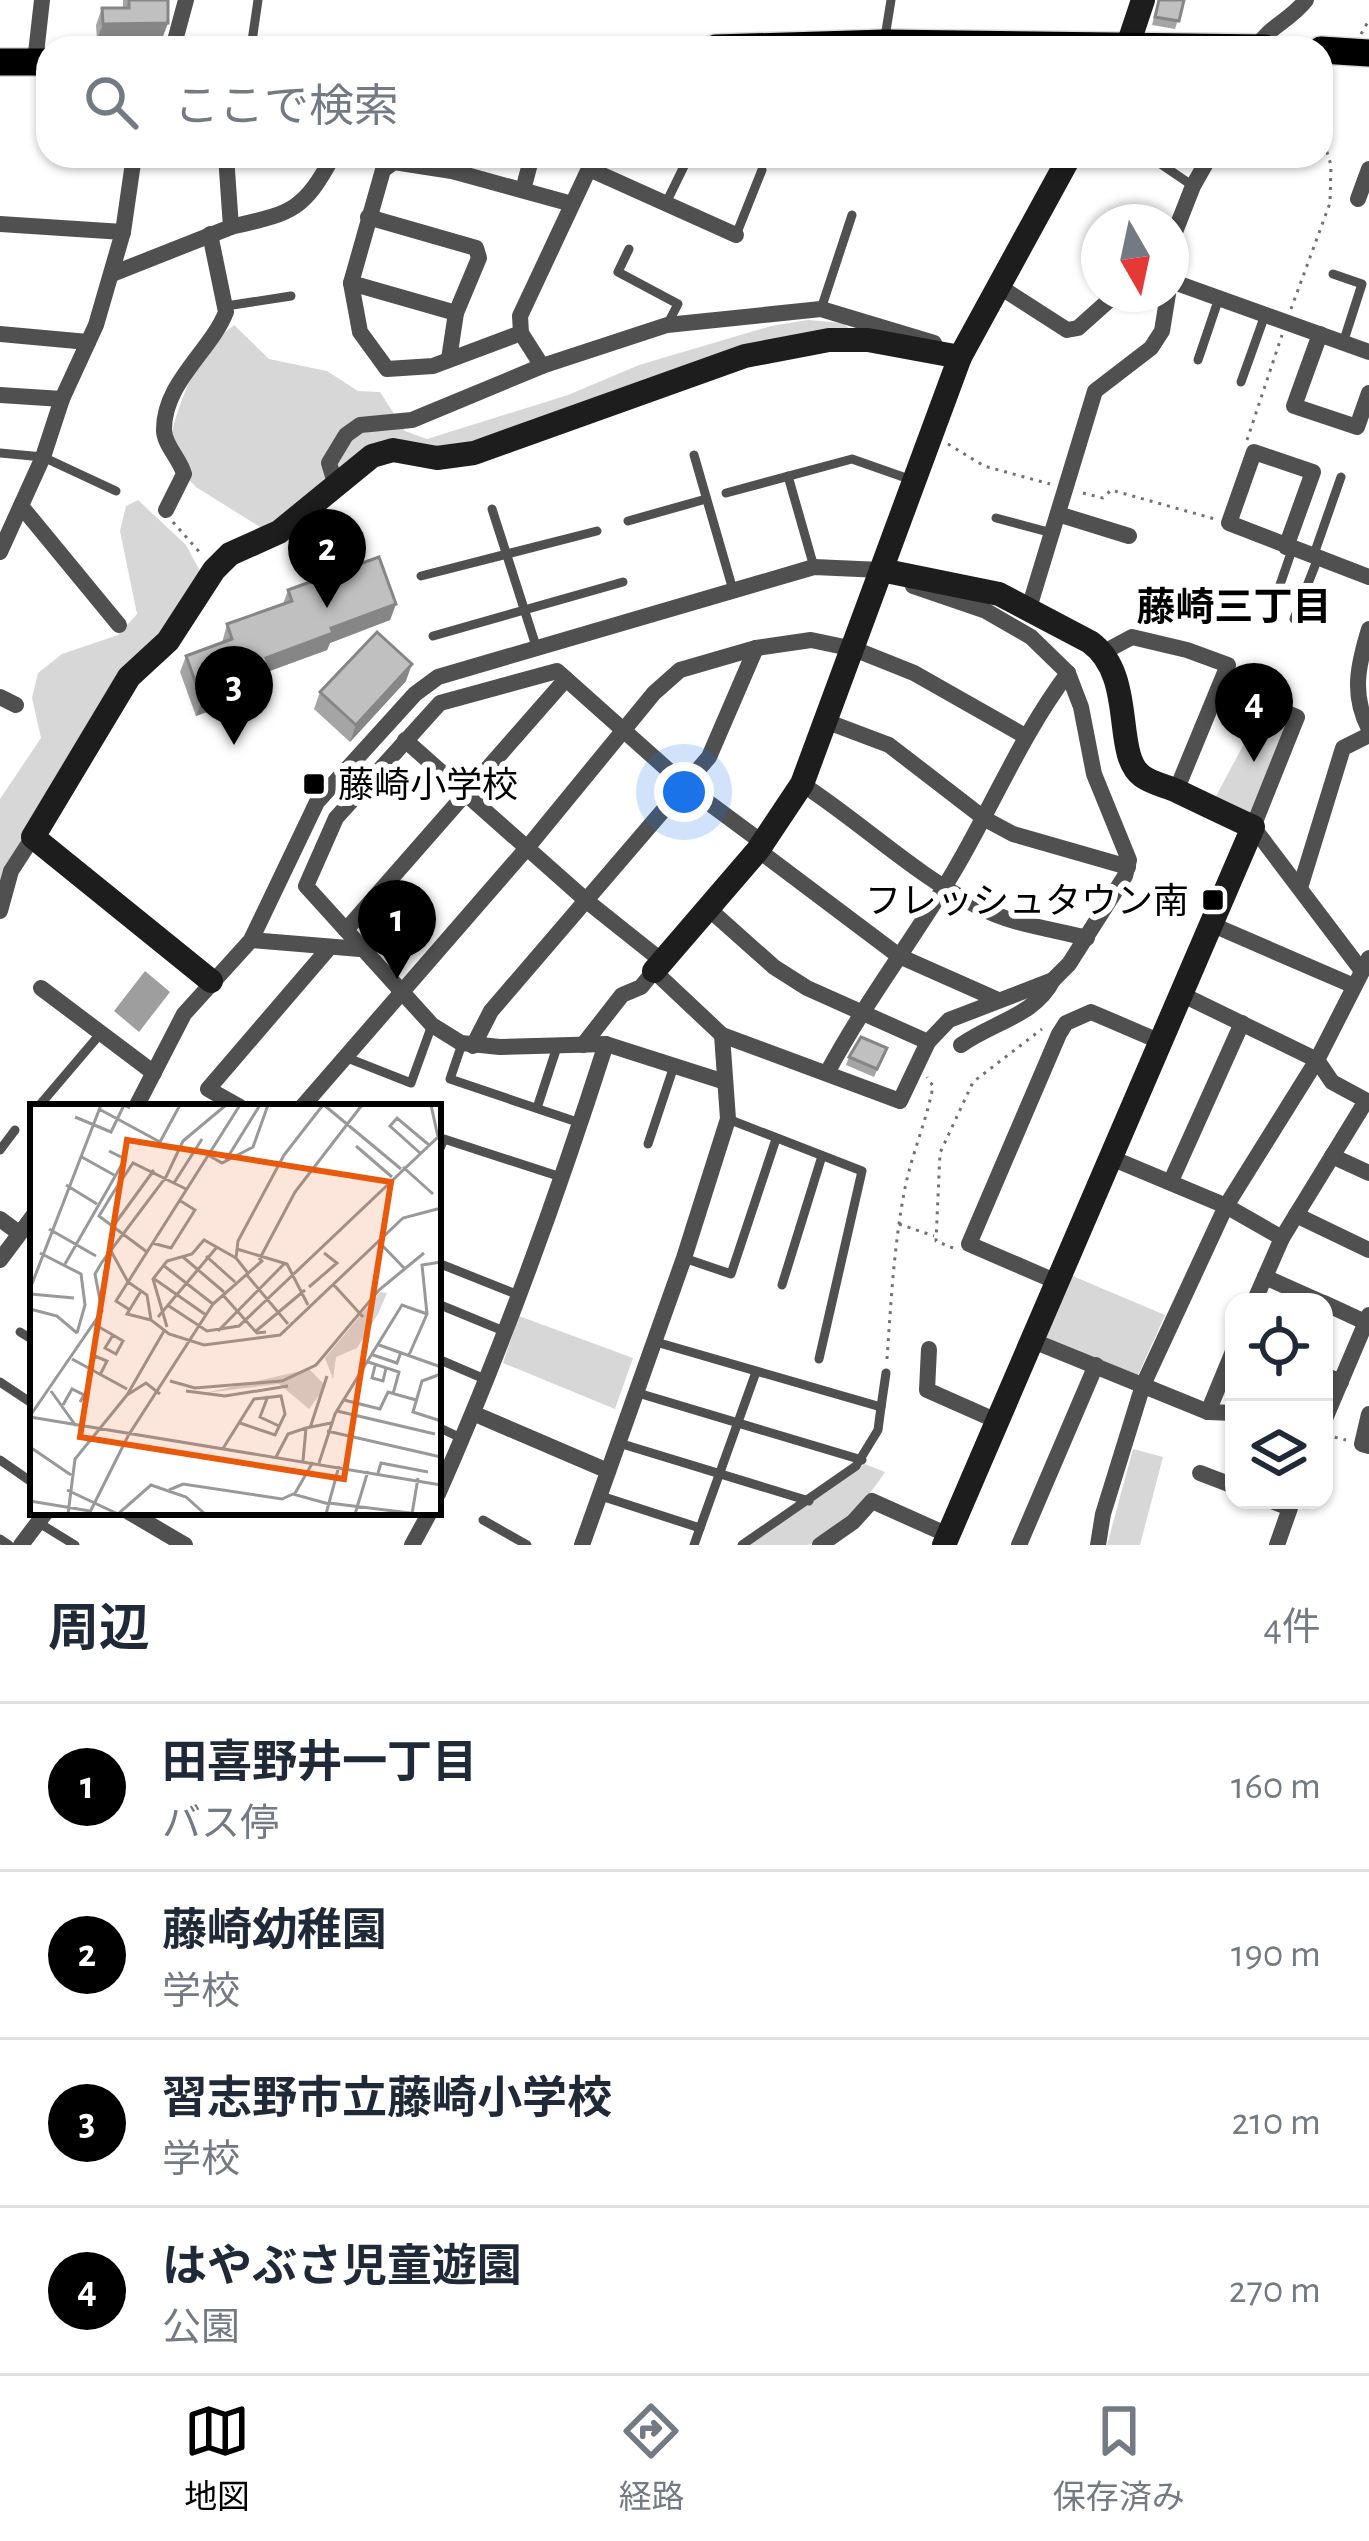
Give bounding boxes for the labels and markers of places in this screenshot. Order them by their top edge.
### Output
pin: 2 [288,509,366,608]
pin: 3 [195,646,273,745]
pin: 4 [1215,663,1293,762]
place label: 藤崎小学校 [338,766,518,804]
marker: 藤崎小学校 [301,771,327,797]
pin: 1 [358,880,436,979]
place label: フレッシュタウン南 [865,882,1189,920]
marker: フレッシュタウン南 [1200,887,1226,913]

